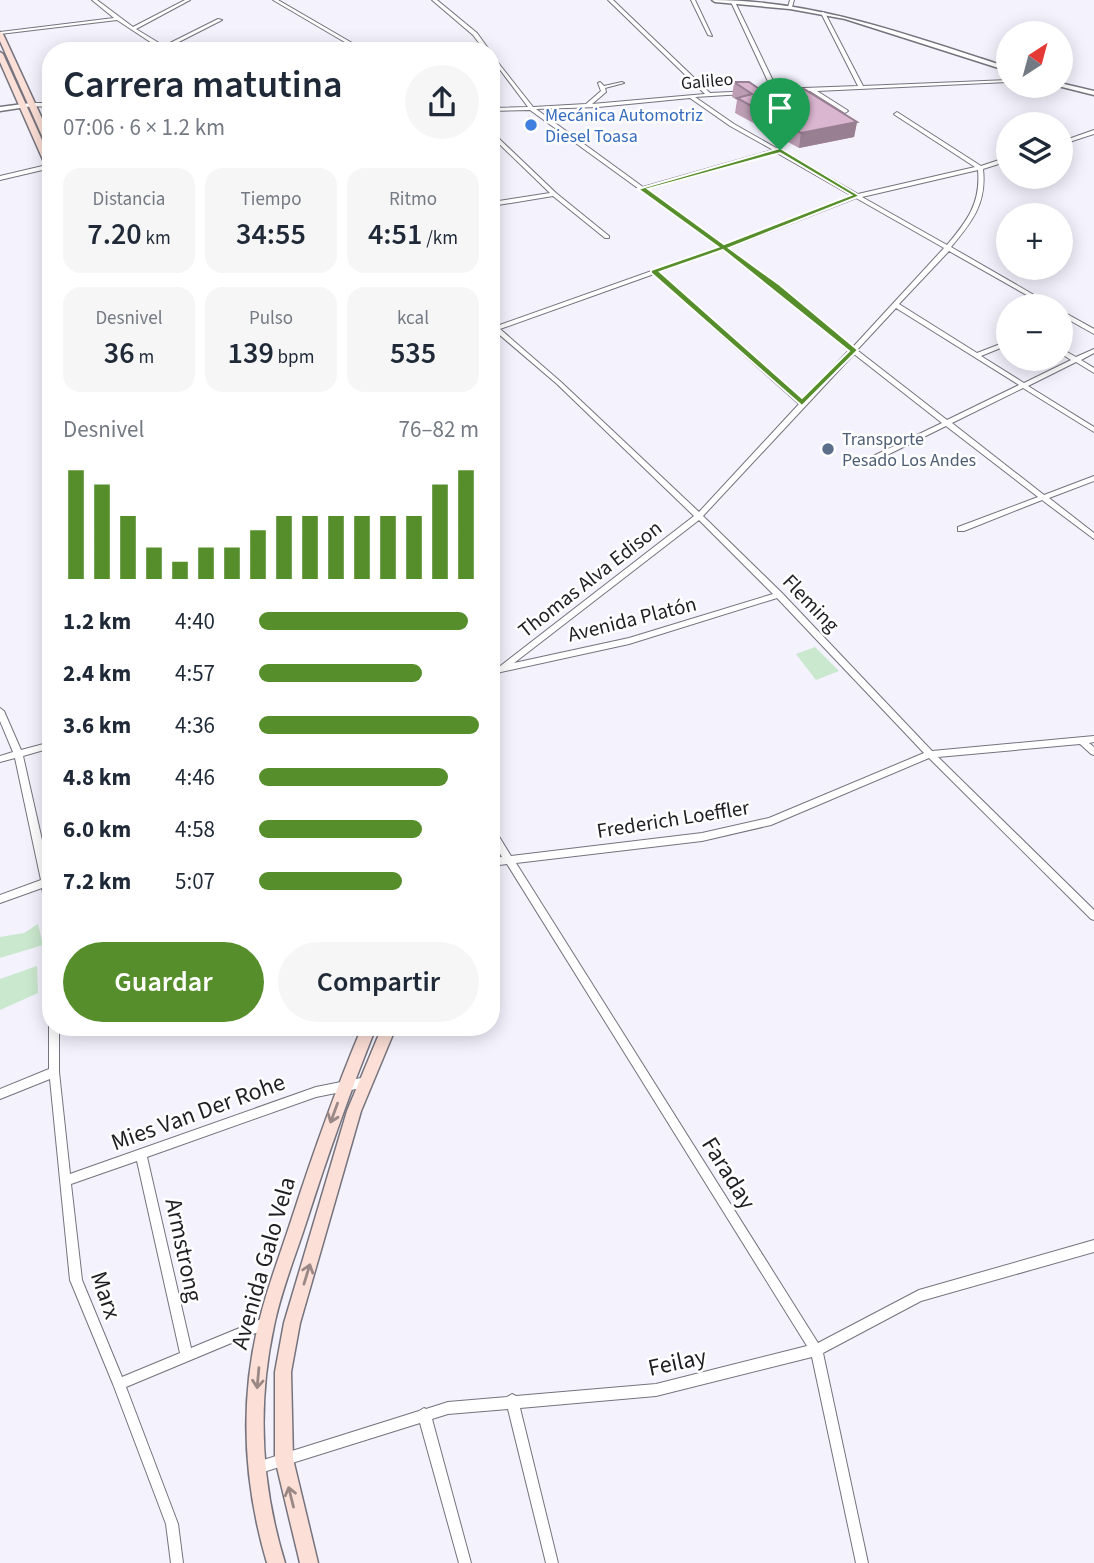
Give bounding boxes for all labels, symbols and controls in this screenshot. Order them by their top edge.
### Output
north arrow [996,21,1073,98]
map controls [996,21,1073,371]
text: Carrera matutina [63,58,343,112]
button: share [405,65,479,139]
street label: Galileo [680,67,734,96]
pin [750,78,810,150]
icon: arrive [761,89,799,127]
place label: Mecánica Automotriz Diesel Toasa [545,103,703,149]
text: 07:06 · 6 × 1.2 km [63,111,225,144]
button: layers [996,112,1073,189]
marker: Mecánica Automotriz Diesel Toasa [523,117,539,133]
text: Distancia [93,186,165,213]
text: Tiempo [241,186,301,213]
text: Ritmo [389,186,437,213]
button: + [996,203,1073,280]
text: 7.20 [87,213,142,256]
text: 34:55 [236,213,306,256]
text: 4:51 [368,213,422,256]
text: km [142,225,171,252]
text: /km [422,225,458,252]
button: − [996,294,1073,371]
text: Desnivel [95,305,163,332]
text: Pulso [249,305,293,332]
text: kcal [397,305,429,332]
text: 36 [104,332,135,375]
text: 139 [228,332,274,375]
text: 535 [390,332,436,375]
text: m [135,344,154,371]
text: bpm [274,344,314,371]
text: Desnivel [63,413,144,446]
text: 76–82 m [399,413,479,446]
place label: Transporte Pesado Los Andes [842,427,976,473]
marker: Transporte Pesado Los Andes [820,441,836,457]
street label: Thomas Alva Edison [512,513,668,645]
street label: Fleming [776,567,847,639]
street label: Avenida Platón [564,589,700,649]
text: 1.2 km [63,605,131,638]
text: 4:40 [175,605,215,638]
text: 2.4 km [63,657,131,690]
text: 4:57 [175,657,215,690]
text: 3.6 km [63,709,131,742]
text: 4:36 [175,709,215,742]
text: 4.8 km [63,761,131,794]
text: 4:46 [175,761,215,794]
street label: Frederich Loeffler [595,792,752,846]
text: 6.0 km [63,813,131,846]
text: 4:58 [175,813,215,846]
text: 7.2 km [63,865,131,898]
text: 5:07 [175,865,215,898]
button: Guardar [63,942,264,1022]
button: Compartir [278,942,479,1022]
street label: Mies Van Der Rohe [106,1065,290,1160]
one-way arrow [327,1102,340,1124]
street label: Faraday [693,1130,765,1216]
street label: Avenida Galo Vela [222,1173,305,1354]
street label: Armstrong [155,1195,212,1305]
one-way arrow [302,1263,315,1285]
street label: Marx [81,1266,130,1324]
street label: Feilay [645,1339,709,1386]
one-way arrow [251,1366,264,1389]
one-way arrow [284,1486,297,1508]

